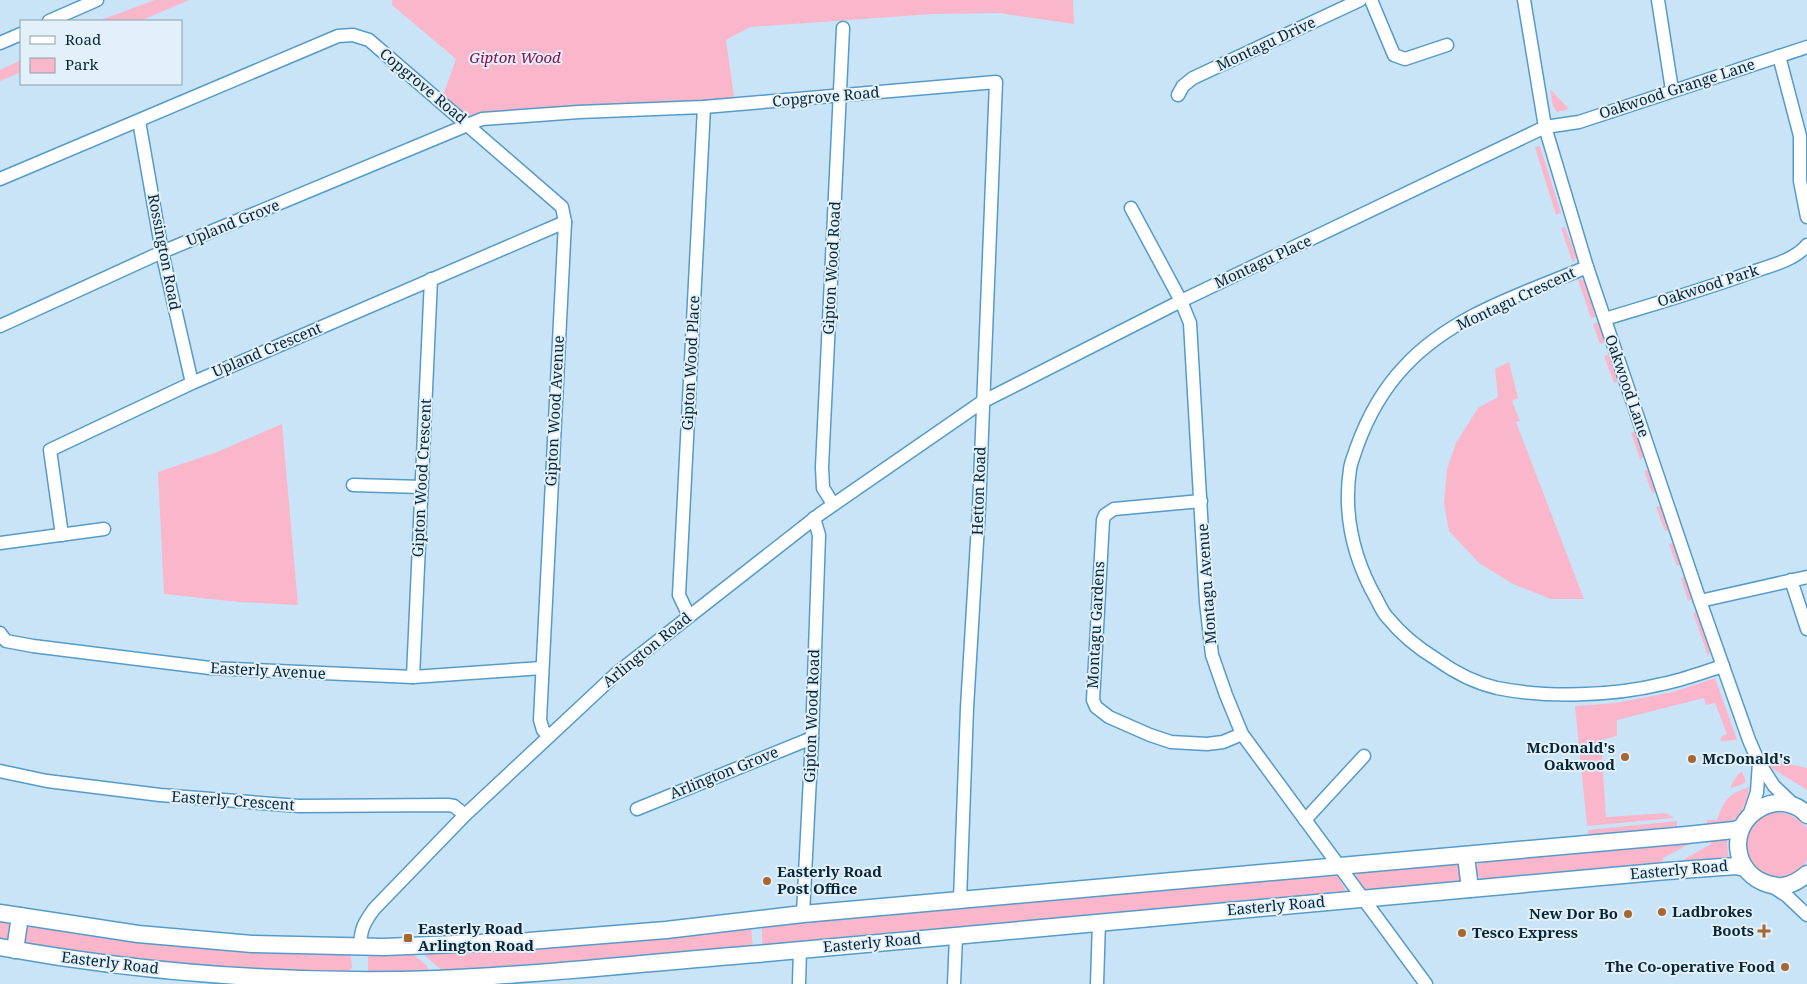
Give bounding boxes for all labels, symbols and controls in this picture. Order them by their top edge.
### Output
street label: Montagu Drive [1213,11,1318,75]
legend [20,20,182,85]
text: Road [65,29,101,49]
street label: Copgrove Road [376,43,471,127]
park label: Gipton Wood [469,47,561,67]
street label: Oakwood Grange Lane [1596,53,1757,123]
text: Park [65,54,99,74]
street label: Copgrove Road [771,81,880,111]
street label: Rossington Road [144,192,186,312]
street label: Upland Grove [183,194,282,250]
street label: Gipton Wood Road [818,201,844,335]
street label: Montagu Place [1211,230,1314,292]
street label: Oakwood Park [1655,259,1761,311]
street label: Montagu Crescent [1453,262,1578,334]
street label: Gipton Wood Place [676,295,704,431]
street label: Upland Crescent [209,317,324,381]
street label: Oakwood Lane [1601,332,1655,440]
street label: Gipton Wood Avenue [540,335,568,487]
street label: Gipton Wood Crescent [407,398,435,558]
street label: Hetton Road [966,446,990,536]
street label: Montagu Avenue [1192,523,1220,645]
street label: Montagu Gardens [1082,561,1108,689]
street label: Arlington Road [598,607,695,691]
street label: Gipton Wood Road [799,649,823,783]
street label: Easterly Avenue [210,657,326,683]
place label: McDonald's Oakwood [1527,737,1615,774]
street label: Arlington Grove [666,741,781,803]
place label: McDonald's [1702,748,1791,768]
marker: McDonald's Oakwood [1619,751,1631,763]
marker: McDonald's [1686,753,1698,765]
street label: Easterly Crescent [171,786,295,814]
street label: Easterly Road [1629,855,1729,883]
place label: Easterly Road Post Office [777,861,882,898]
marker: Easterly Road Post Office [761,875,773,887]
street label: Easterly Road [1226,891,1326,919]
place label: Ladbrokes [1672,901,1752,921]
place label: New Dor Bo [1529,903,1618,923]
marker: Ladbrokes [1656,906,1668,918]
marker: New Dor Bo [1622,908,1634,920]
place label: Easterly Road Arlington Road [418,918,534,955]
place label: Boots [1712,920,1754,940]
place label: Tesco Express [1472,922,1578,942]
marker: Boots [1758,925,1770,937]
marker: Tesco Express [1456,927,1468,939]
street label: Easterly Road [822,928,922,956]
marker: Easterly Road Arlington Road [402,932,414,944]
street label: Easterly Road [60,946,160,978]
place label: The Co-operative Food [1605,956,1775,976]
marker: The Co-operative Food [1779,961,1791,973]

